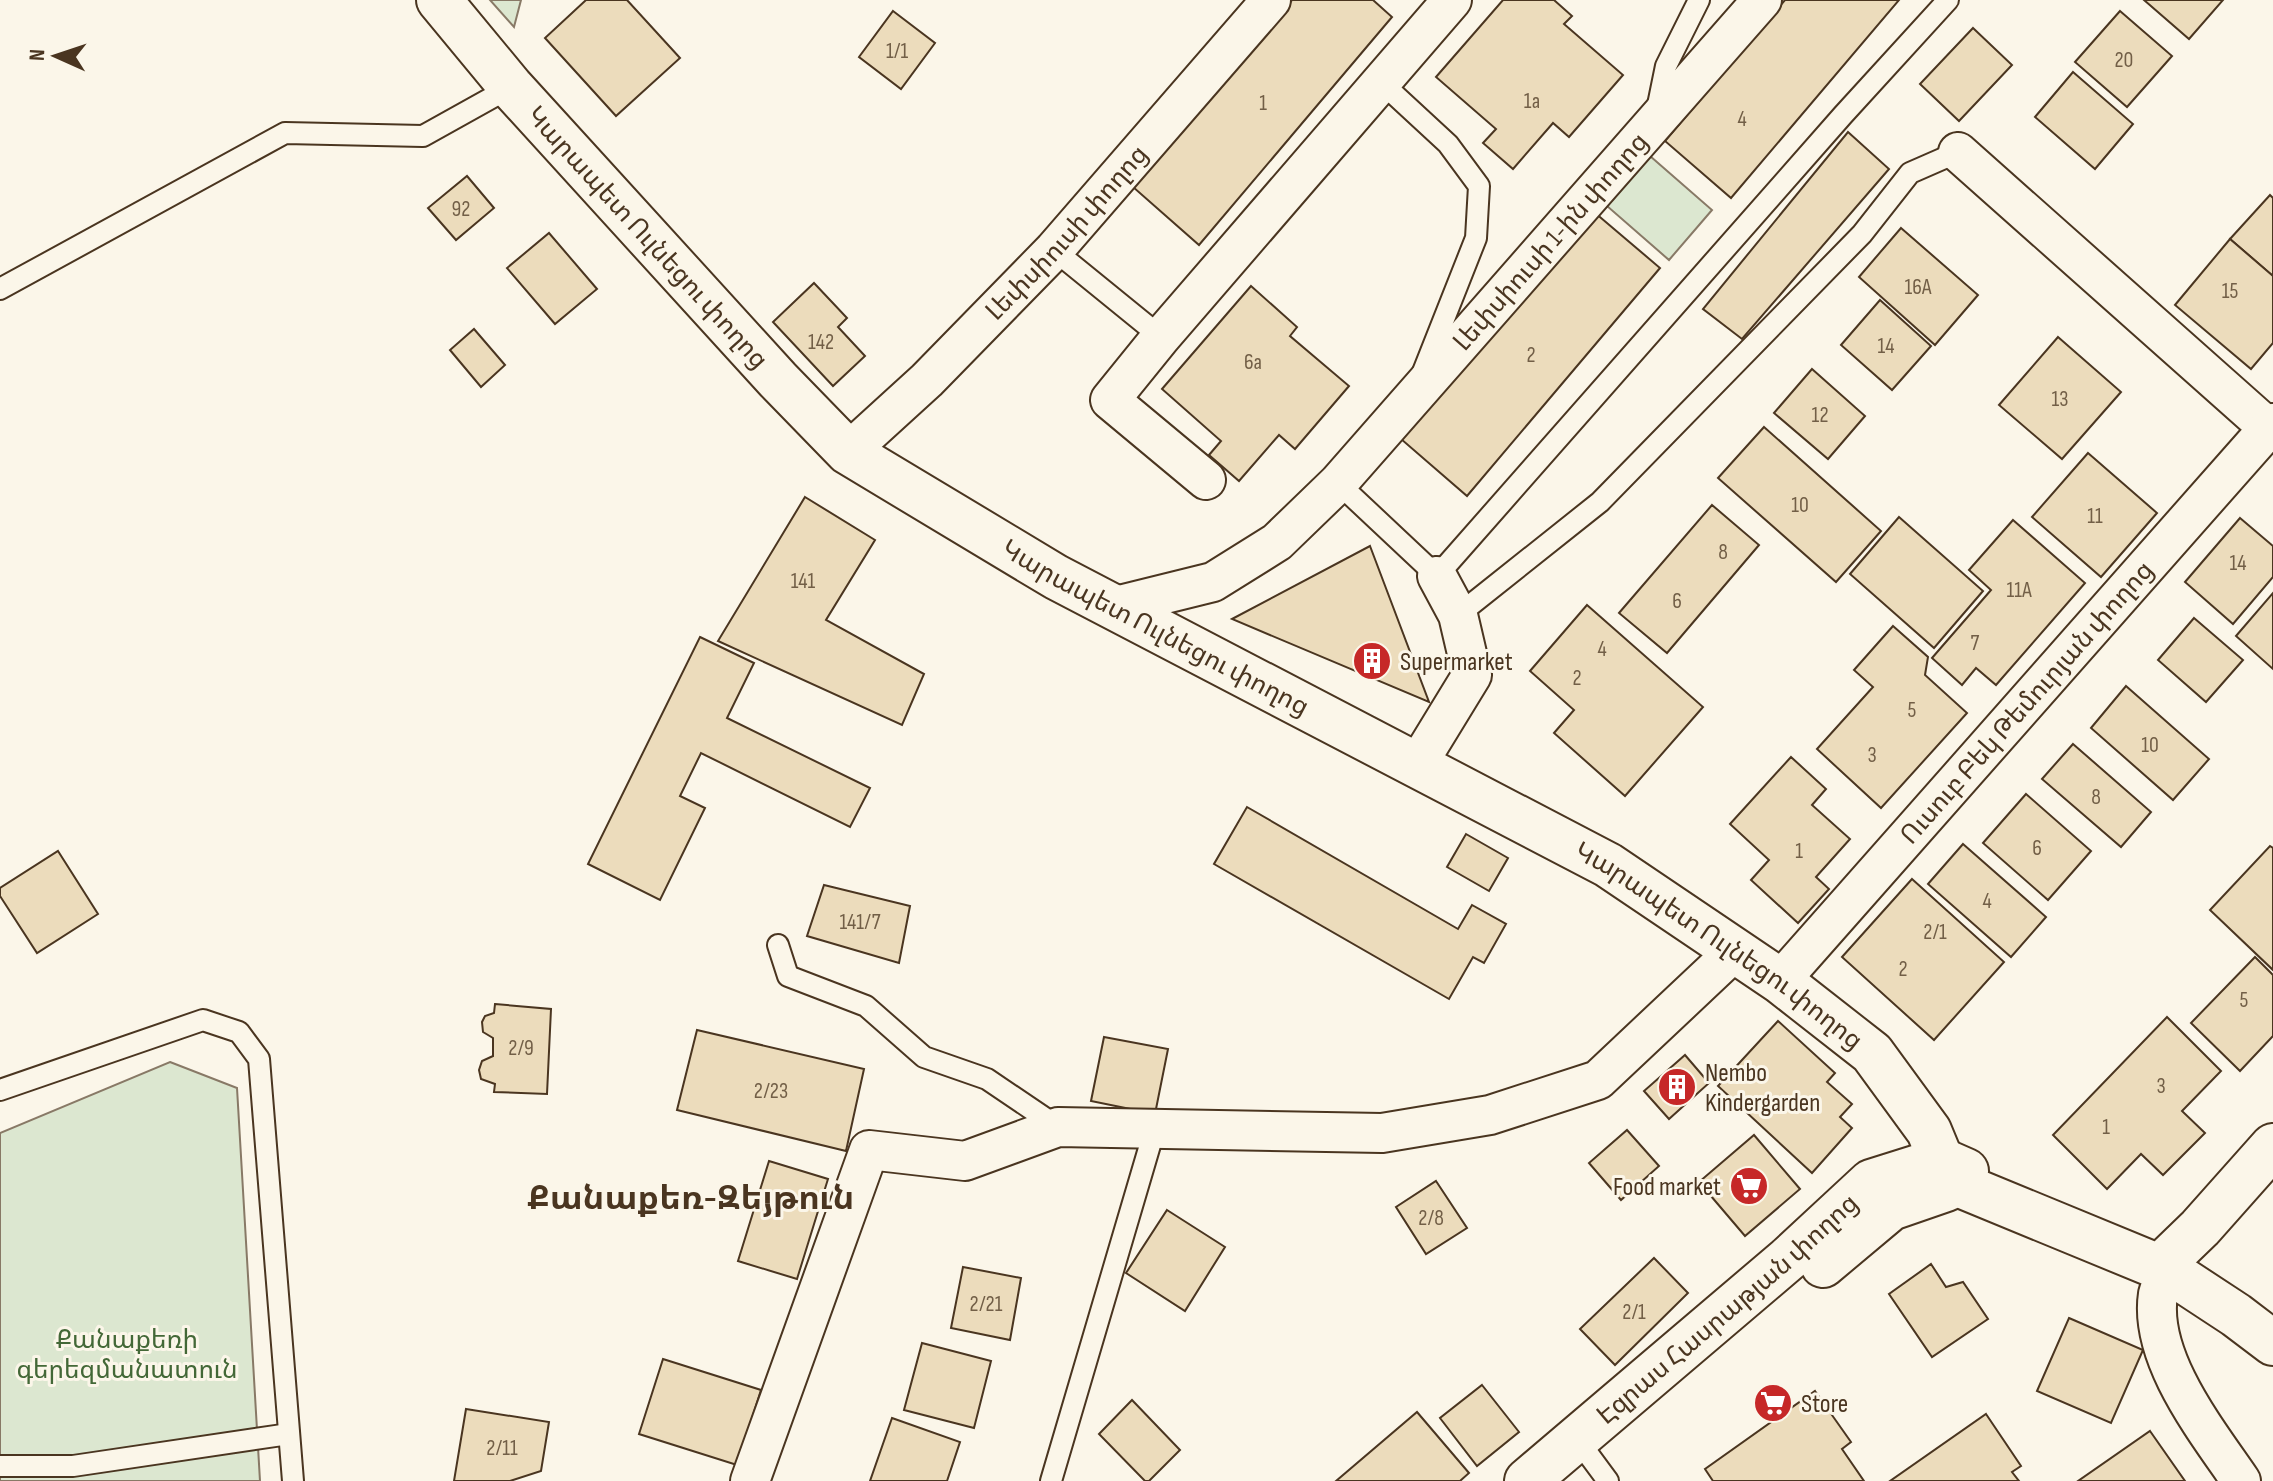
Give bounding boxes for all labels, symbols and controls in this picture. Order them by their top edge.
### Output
north arrow [16,16,96,96]
house number: 1/1 [886,38,908,65]
house number: 20 [2115,47,2133,74]
text: N [24,48,51,62]
house number: 1a [1524,88,1540,115]
house number: 1 [1259,90,1267,117]
street label: Կարապետ Ուլնեցու փողոց [519,101,774,376]
house number: 4 [1737,106,1747,133]
street label: Լեփսիուսի 1-ին փողոց [1447,127,1655,358]
street label: Լեփսիուսի փողոց [980,139,1155,327]
house number: 92 [452,196,470,223]
house number: 16A [1905,274,1932,301]
house number: 15 [2222,278,2238,305]
house number: 142 [808,329,834,356]
house number: 14 [1878,333,1894,360]
house number: 2 [1526,342,1536,369]
house number: 6a [1244,349,1262,376]
house number: 13 [2052,386,2068,413]
house number: 12 [1811,402,1829,429]
house number: 10 [1791,492,1809,519]
house number: 11 [2087,503,2103,530]
street label: Կարապետ Ուլնեցու փողոց [995,534,1314,723]
house number: 8 [1718,539,1728,566]
house number: 14 [2230,550,2246,577]
street label: Ուսուբ Բեկ Թեմուրյան փողոց [1894,555,2161,851]
house number: 141 [791,568,816,595]
house number: 11A [2006,577,2032,604]
house number: 6 [1672,588,1682,615]
house number: 7 [1971,630,1980,657]
house number: 4 [1597,636,1607,663]
building icon: Supermarket [1351,640,1393,682]
place label: Supermarket [1400,647,1513,678]
house number: 2 [1572,665,1582,692]
house number: 5 [1908,697,1917,724]
house number: 10 [2141,732,2159,759]
house number: 3 [1867,742,1877,769]
house number: 8 [2091,784,2101,811]
house number: 6 [2032,835,2042,862]
street label: Կարապետ Ուլնեցու փողոց [1569,836,1869,1057]
house number: 1 [1795,838,1803,865]
house number: 4 [1982,888,1992,915]
house number: 141/7 [839,909,881,936]
house number: 2/1 [1923,919,1947,946]
house number: 2 [1898,956,1908,983]
house number: 5 [2240,987,2249,1014]
house number: 2/9 [508,1035,534,1062]
place label: Nembo Kindergarden [1705,1058,1820,1119]
building icon: Nembo Kindergarden [1656,1066,1698,1108]
house number: 3 [2156,1073,2166,1100]
house number: 2/23 [754,1078,788,1105]
house number: 1 [2102,1114,2110,1141]
supermarket icon: Food market [1728,1165,1770,1207]
place label: Food market [1613,1172,1721,1203]
district label: Քանաքեռ-Զեյթուն [528,1178,854,1219]
street label: Էզրաս Հասրաթյան փողոց [1591,1188,1865,1432]
house number: 2/8 [1418,1205,1444,1232]
house number: 2/21 [970,1291,1003,1318]
house number: 2/1 [1622,1299,1646,1326]
park label: Քանաքեռի գերեզմանատուն [16,1325,238,1386]
supermarket icon: Store [1752,1382,1794,1424]
place label: Store [1801,1389,1848,1420]
house number: 2/11 [486,1435,518,1462]

